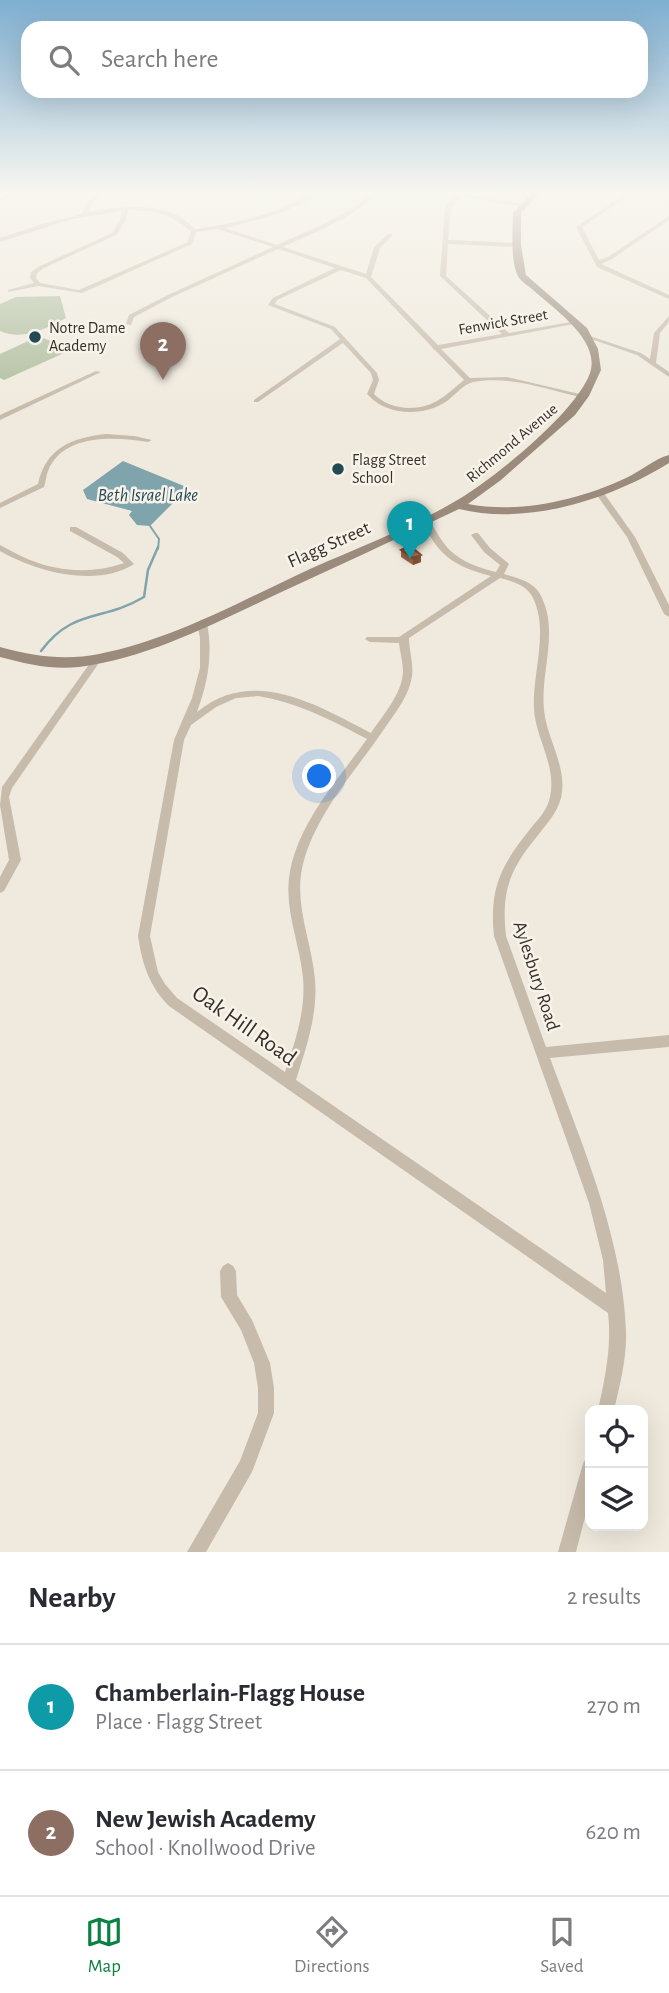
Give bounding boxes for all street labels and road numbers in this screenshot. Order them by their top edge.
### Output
street label: Fenwick Street [457,306,549,338]
street label: Richmond Avenue [463,400,561,486]
street label: Flagg Street [285,518,373,572]
street label: Aylesbury Road [509,919,563,1033]
street label: Oak Hill Road [188,982,301,1070]

